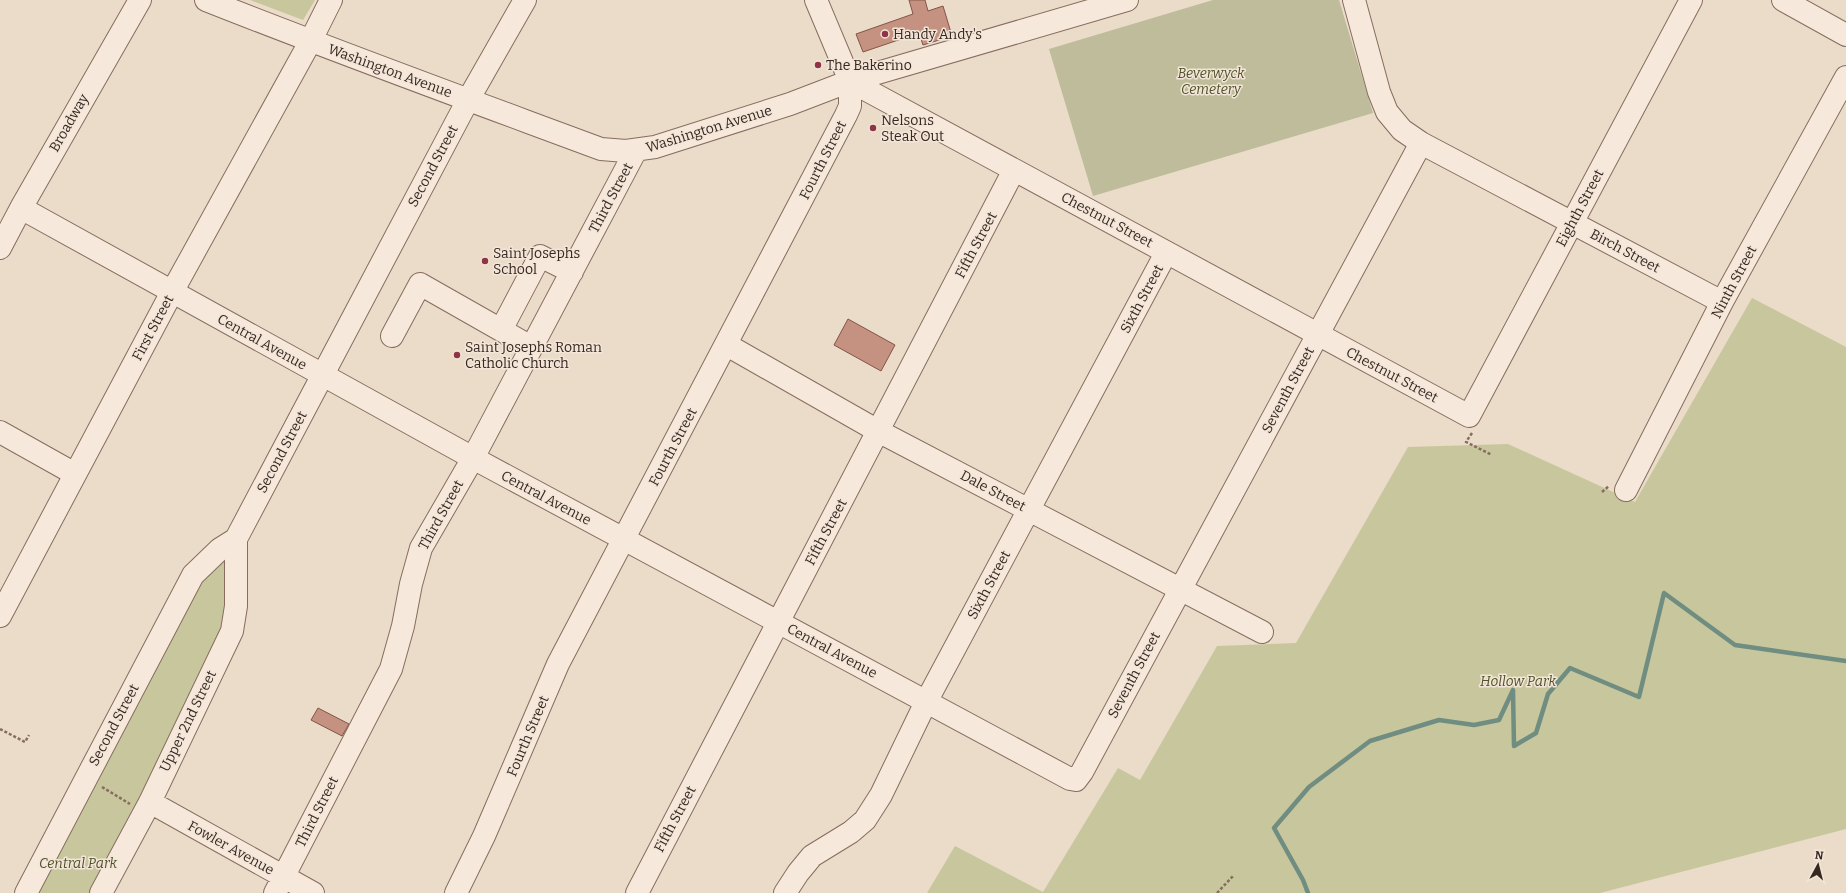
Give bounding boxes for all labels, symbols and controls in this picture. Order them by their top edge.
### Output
place label: Handy Andy's [893,26,982,43]
marker: Handy Andy's [880,29,890,39]
street label: Washington Avenue [326,41,454,101]
place label: The Bakerino [826,57,912,74]
marker: The Bakerino [813,60,823,70]
park label: Beverwyck Cemetery [1177,65,1245,98]
street label: Broadway [46,91,93,155]
street label: Washington Avenue [644,102,774,156]
place label: Nelsons Steak Out [881,112,944,145]
street label: Fourth Street [796,118,850,202]
street label: Second Street [404,122,462,210]
marker: Nelsons Steak Out [868,123,878,133]
street label: Third Street [585,160,637,236]
street label: Eighth Street [1553,166,1607,250]
street label: Chestnut Street [1058,189,1156,251]
street label: Fifth Street [951,209,1001,281]
street label: Birch Street [1587,225,1663,277]
street label: Ninth Street [1708,243,1760,321]
place label: Saint Josephs School [493,245,580,278]
marker: Saint Josephs School [480,256,490,266]
street label: Sixth Street [1117,262,1167,336]
street label: First Street [129,292,177,364]
street label: Central Avenue [214,310,310,374]
place label: Saint Josephs Roman Catholic Church [465,339,602,372]
street label: Seventh Street [1258,344,1318,436]
street label: Chestnut Street [1343,344,1441,406]
marker: Saint Josephs Roman Catholic Church [452,350,462,360]
street label: Fourth Street [645,405,701,489]
street label: Second Street [253,408,311,496]
street label: Central Avenue [498,467,594,529]
street label: Dale Street [957,467,1029,515]
street label: Third Street [415,477,467,553]
street label: Fifth Street [801,496,851,568]
street label: Sixth Street [964,548,1014,622]
street label: Central Avenue [784,620,880,682]
street label: Seventh Street [1104,629,1164,721]
street label: Upper 2nd Street [156,667,220,775]
park label: Hollow Park [1480,673,1556,690]
street label: Second Street [85,681,143,769]
street label: Fourth Street [503,693,553,779]
street label: Third Street [292,774,342,850]
street label: Fifth Street [650,783,700,855]
street label: Fowler Avenue [185,817,277,879]
north arrow [1798,845,1838,885]
text: N [1814,849,1825,863]
park label: Central Park [39,855,117,872]

